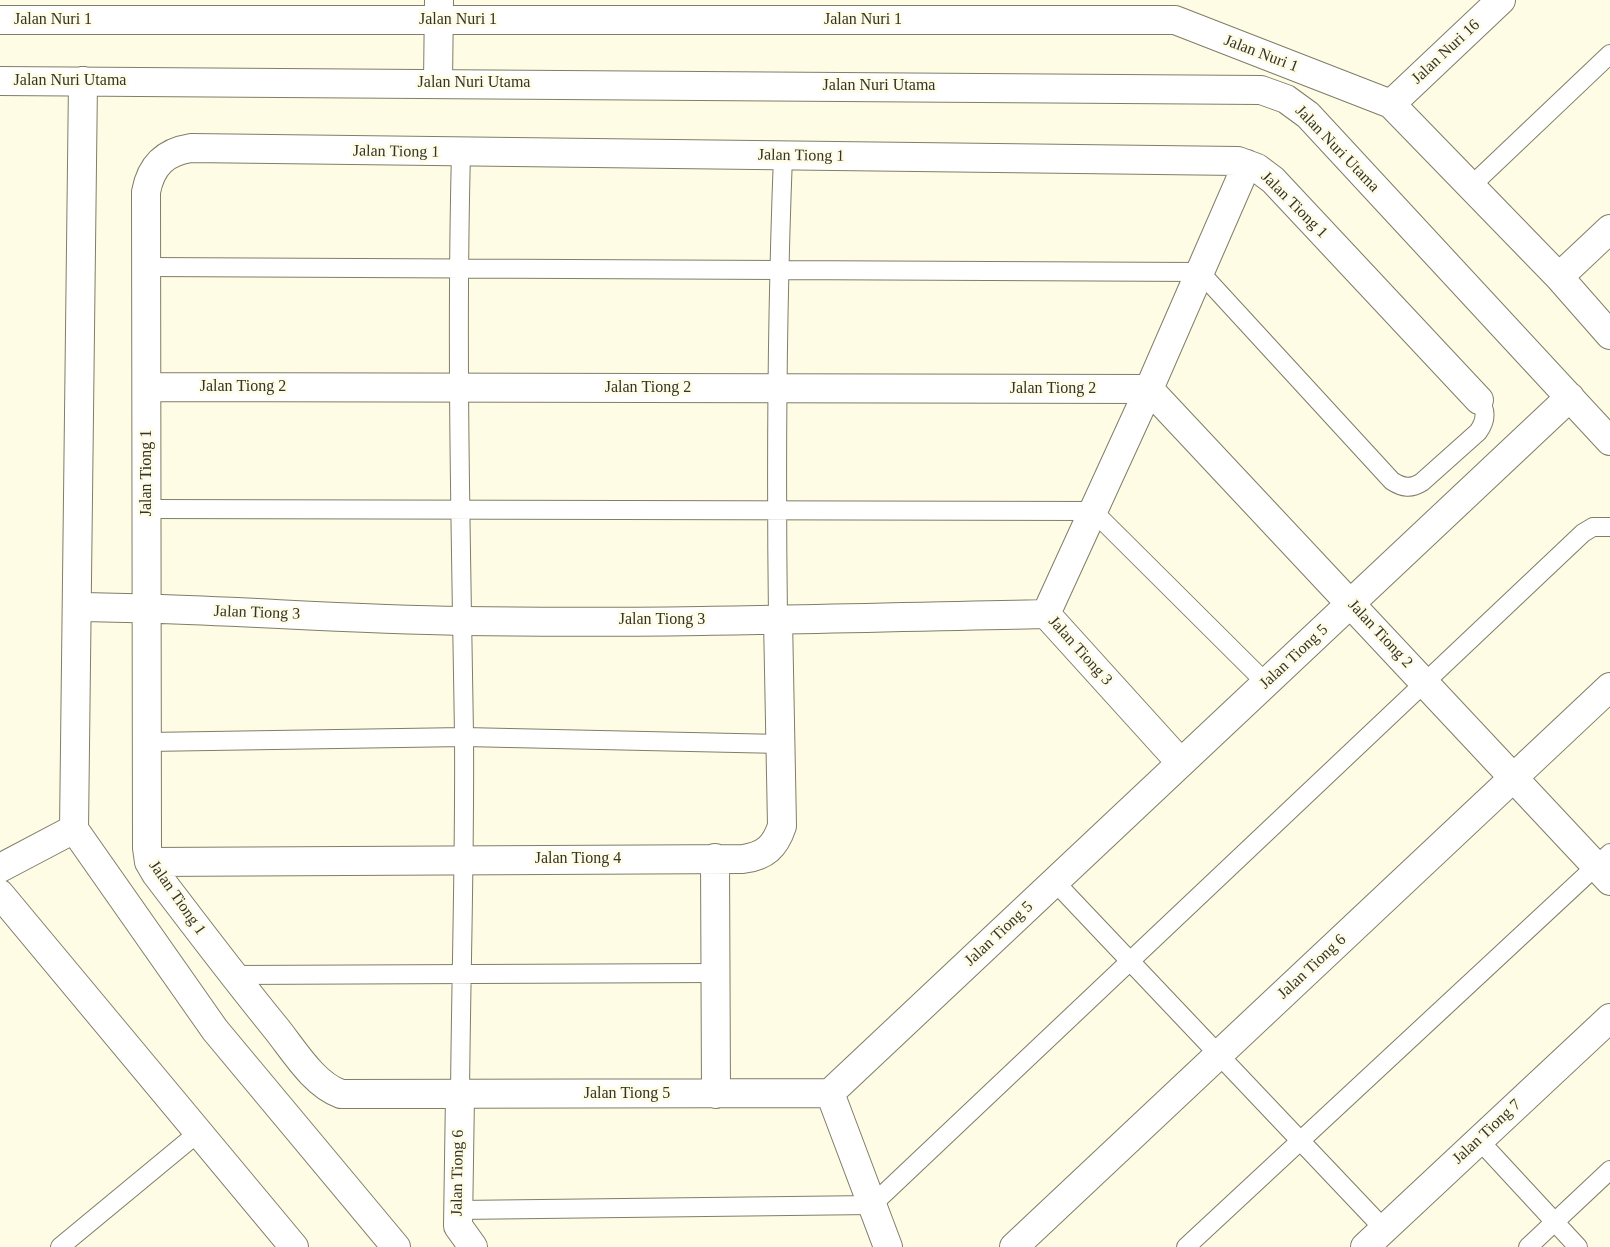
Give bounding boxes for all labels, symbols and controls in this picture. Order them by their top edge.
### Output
street label: Jalan Nuri 1 [14,10,92,30]
street label: Jalan Nuri 1 [419,10,497,30]
street label: Jalan Nuri 1 [824,10,902,30]
street label: Jalan Nuri 16 [1408,16,1484,88]
street label: Jalan Nuri 1 [1221,31,1301,77]
street label: Jalan Nuri Utama [14,71,126,91]
street label: Jalan Nuri Utama [418,73,530,93]
street label: Jalan Nuri Utama [823,76,935,96]
street label: Jalan Nuri Utama [1291,102,1383,196]
street label: Jalan Tiong 1 [353,142,439,162]
street label: Jalan Tiong 1 [758,146,844,166]
street label: Jalan Tiong 1 [1257,168,1331,242]
street label: Jalan Tiong 2 [200,377,286,397]
street label: Jalan Tiong 2 [605,378,691,398]
street label: Jalan Tiong 2 [1010,379,1096,399]
street label: Jalan Tiong 1 [137,430,157,516]
street label: Jalan Tiong 2 [1343,596,1417,672]
street label: Jalan Tiong 3 [213,602,301,624]
street label: Jalan Tiong 3 [619,610,705,630]
street label: Jalan Tiong 3 [1044,612,1116,690]
street label: Jalan Tiong 5 [1256,620,1332,694]
street label: Jalan Tiong 4 [535,849,621,869]
street label: Jalan Tiong 1 [144,857,210,939]
street label: Jalan Tiong 5 [961,897,1037,971]
street label: Jalan Tiong 6 [1274,930,1350,1004]
street label: Jalan Tiong 5 [584,1084,670,1104]
street label: Jalan Tiong 7 [1449,1095,1525,1169]
street label: Jalan Tiong 6 [448,1130,468,1216]

